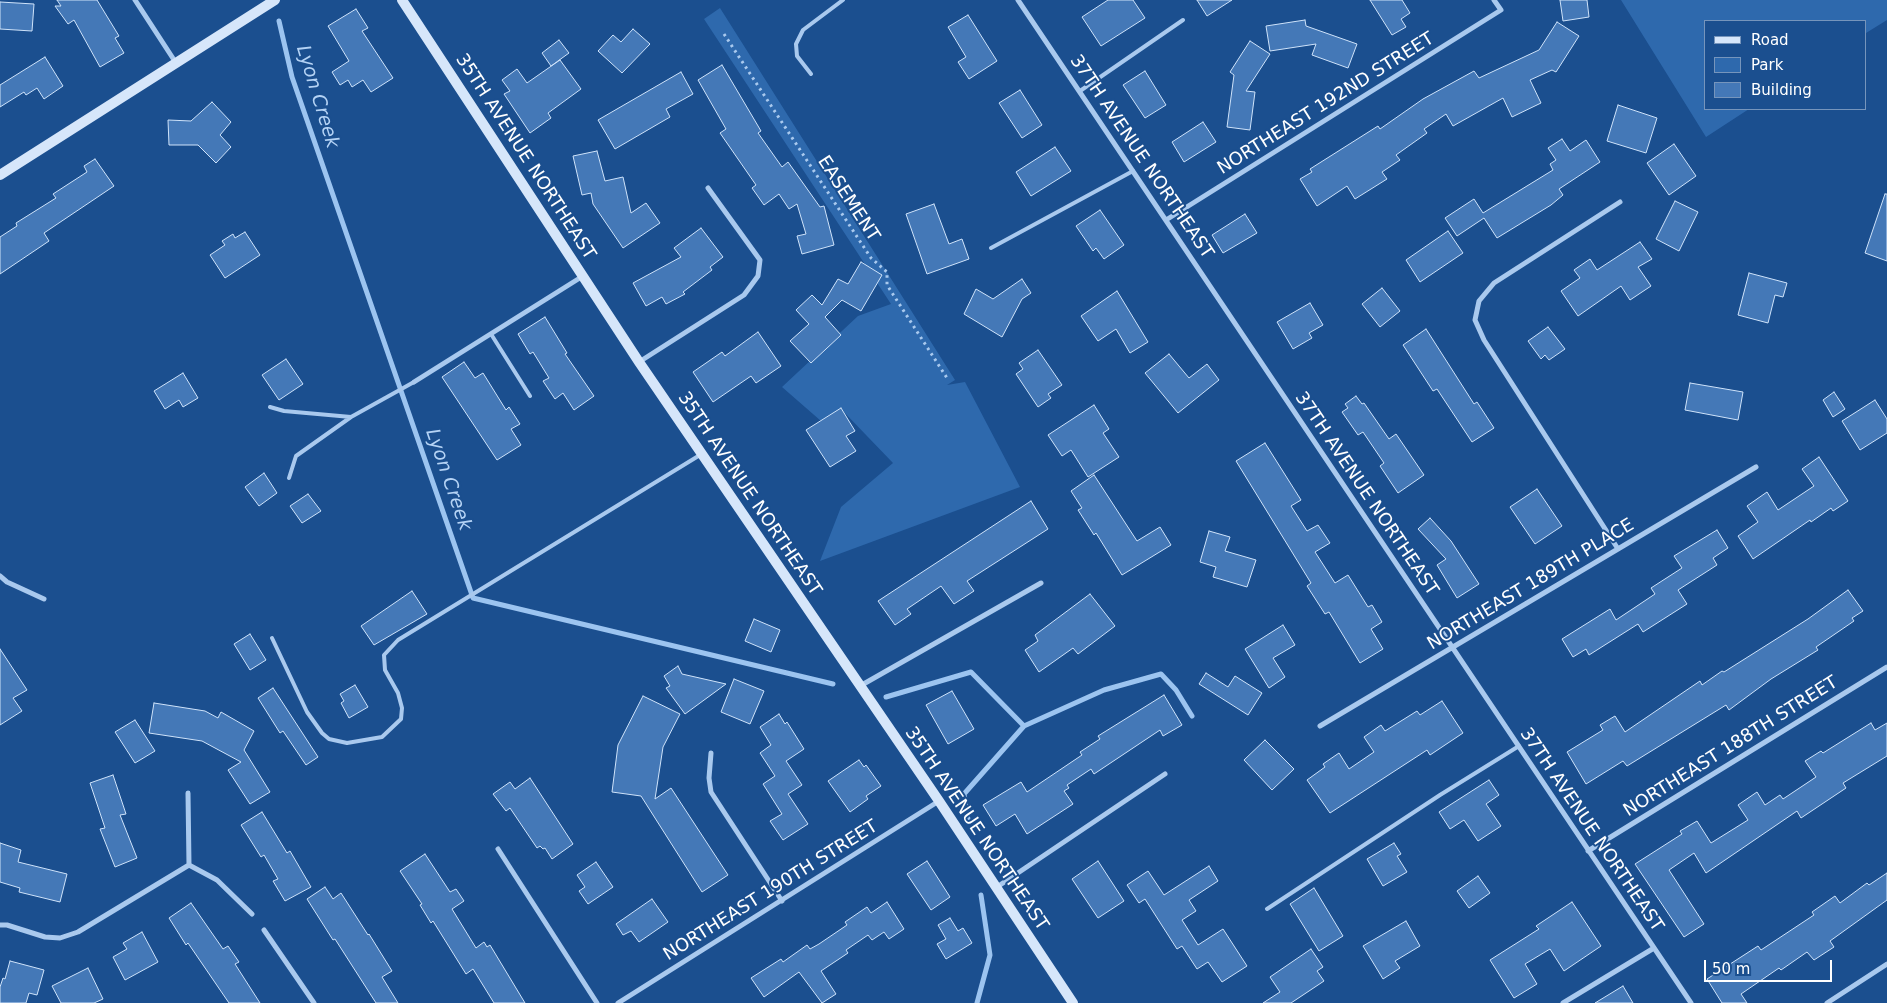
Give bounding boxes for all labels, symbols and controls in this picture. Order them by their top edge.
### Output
legend [1704,20,1867,110]
street label: NORTHEAST 192ND STREET [1214,28,1438,180]
text: Road [1751,31,1789,49]
water label: Lyon Creek [291,43,343,151]
street label: 35TH AVENUE NORTHEAST [450,50,600,264]
street label: 37TH AVENUE NORTHEAST [1065,51,1217,263]
text: Park [1751,56,1783,74]
text: Building [1751,81,1812,99]
street label: EASEMENT [812,152,884,246]
street label: 35TH AVENUE NORTHEAST [673,388,825,600]
street label: 37TH AVENUE NORTHEAST [1290,388,1442,600]
water label: Lyon Creek [420,426,476,534]
street label: NORTHEAST 189TH PLACE [1424,515,1638,655]
street label: NORTHEAST 188TH STREET [1620,672,1842,822]
street label: 35TH AVENUE NORTHEAST [900,723,1052,935]
street label: 37TH AVENUE NORTHEAST [1515,724,1667,936]
street label: NORTHEAST 190TH STREET [660,816,882,966]
scale bar [1707,950,1834,982]
text: 50 m [1712,960,1750,978]

